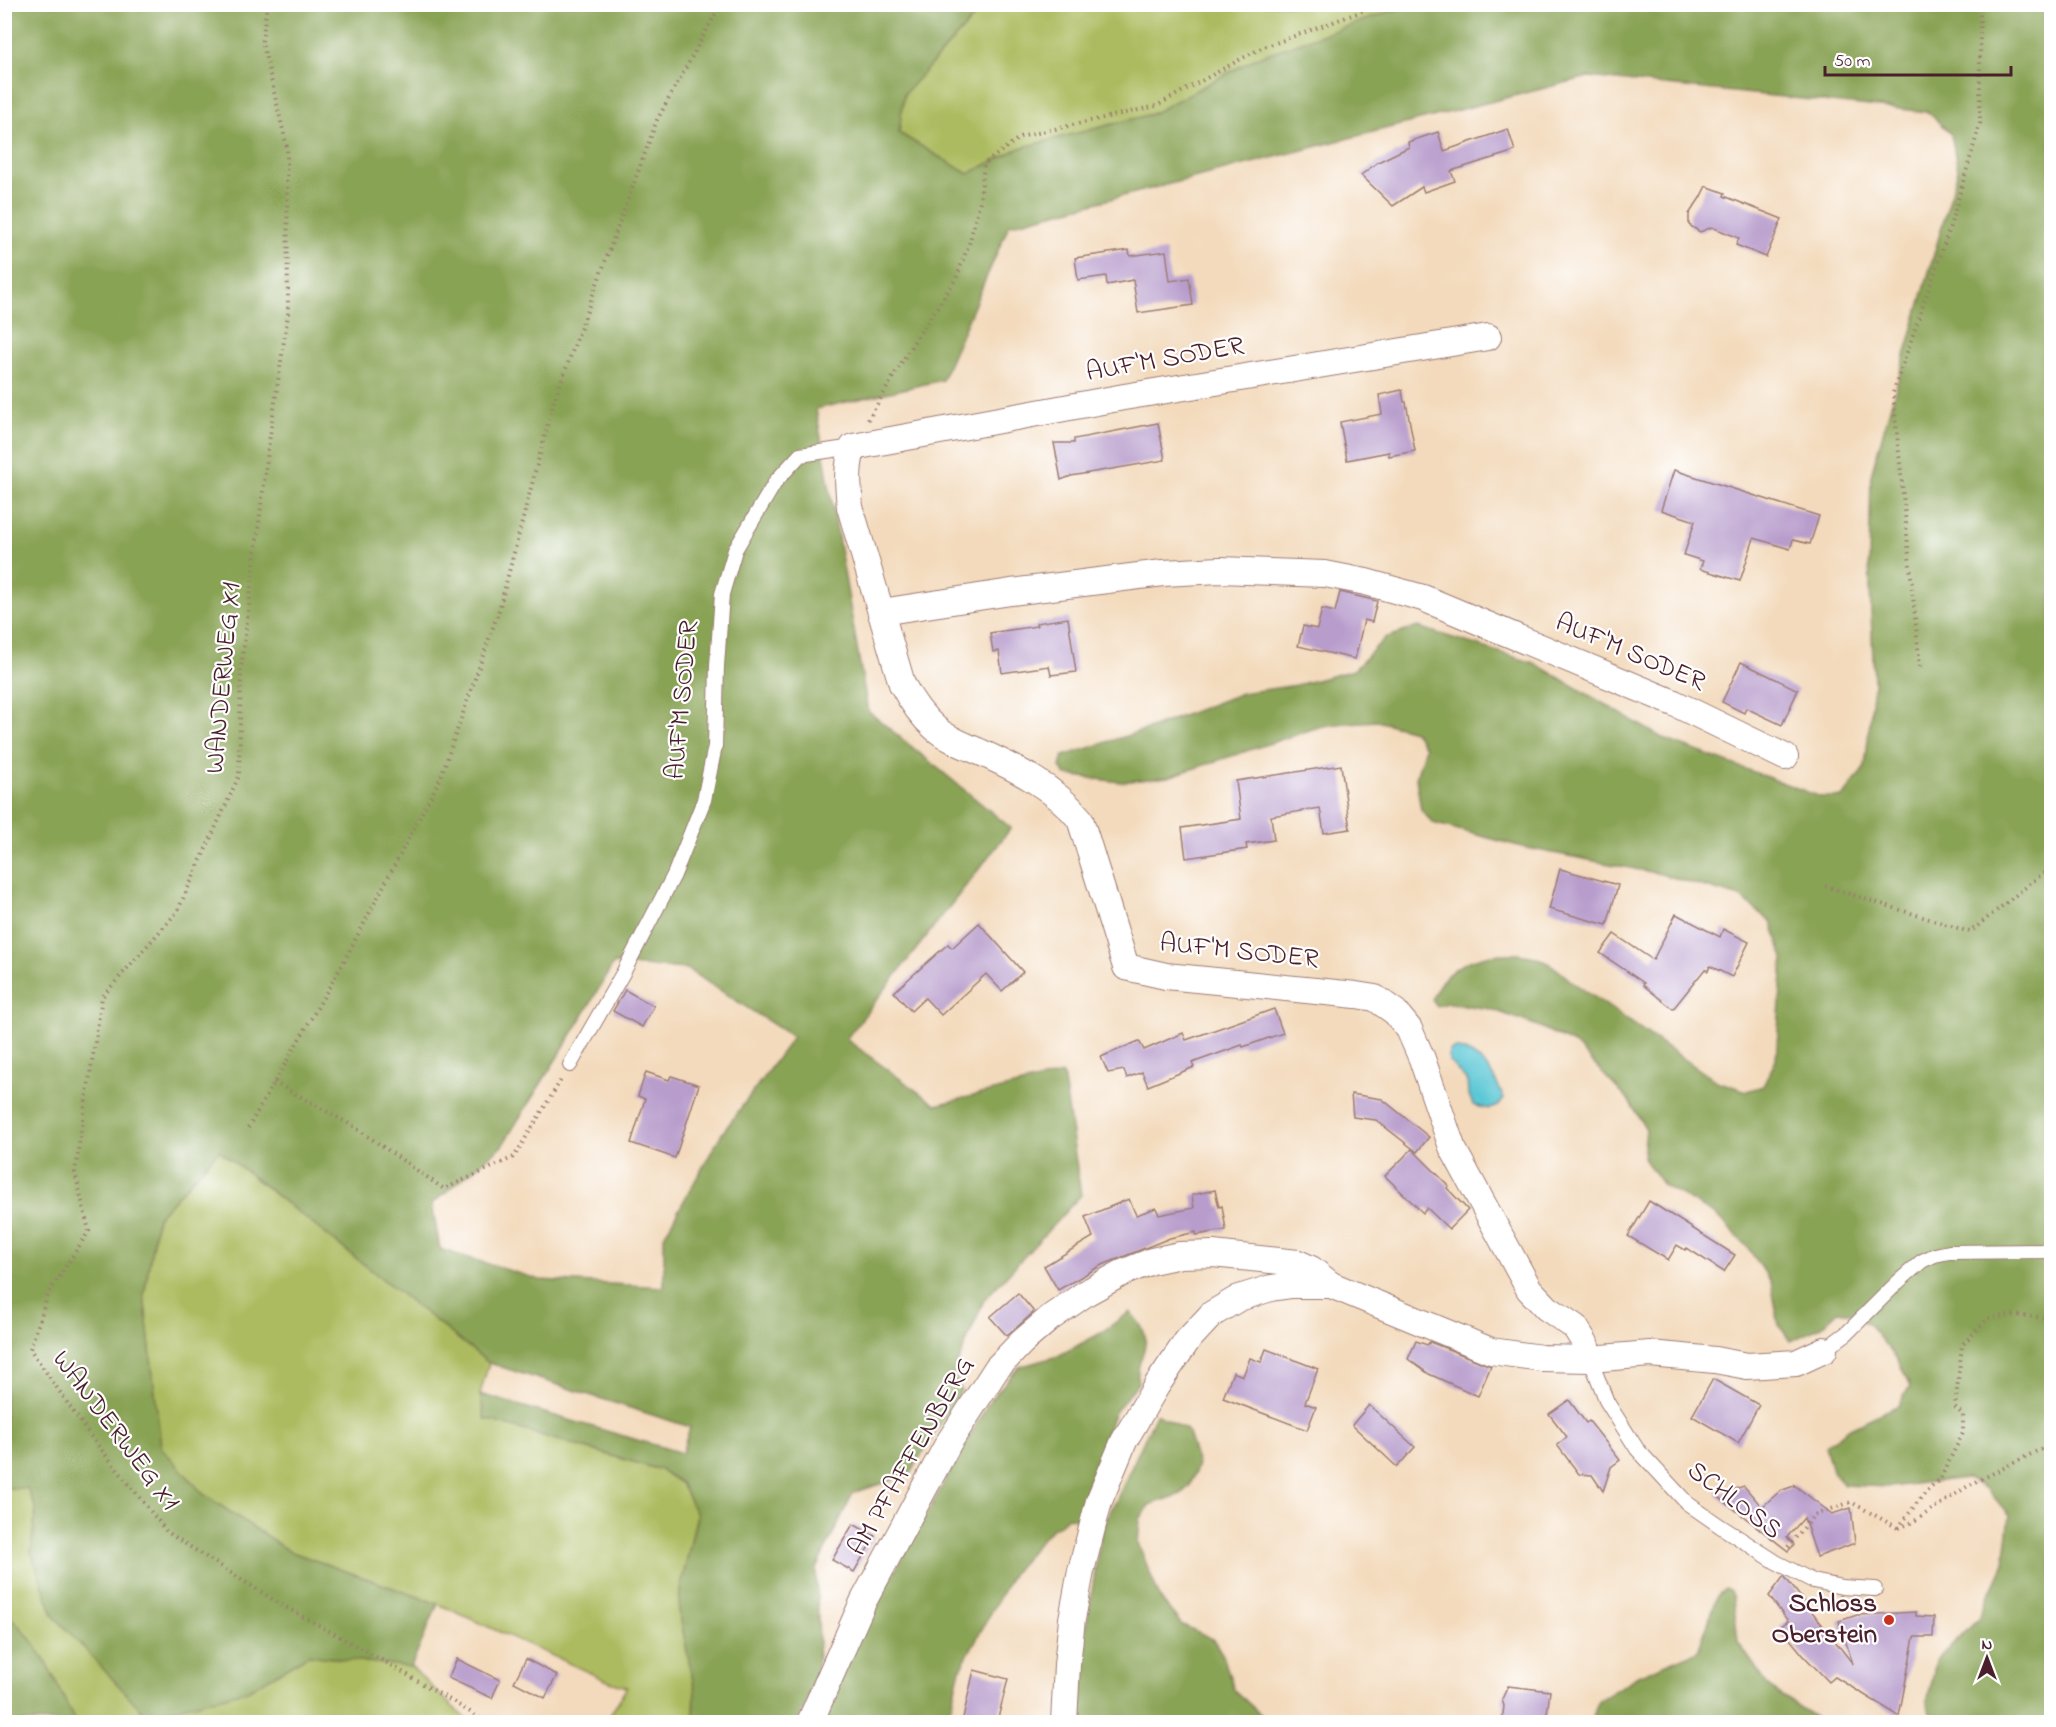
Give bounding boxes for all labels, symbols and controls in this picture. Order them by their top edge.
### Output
scale bar [1825,39,2011,77]
text: 50 m [1834,49,1871,75]
street label: AUF'M SODER [1083,327,1247,393]
street label: WANDERWEG X1 [196,581,252,775]
street label: AUF'M SODER [1549,604,1711,702]
street label: AUF'M SODER [657,619,709,781]
street label: AUF'M SODER [1158,924,1320,980]
street label: WANDERWEG X1 [42,1343,188,1519]
street label: AM PFAFFENBERG [839,1350,985,1564]
street label: SCHLOSS [1678,1452,1790,1550]
place label: Schloss Oberstein [1771,1585,1877,1655]
marker: Schloss Oberstein [1882,1613,1896,1627]
north arrow [1957,1628,2017,1688]
text: N [1982,1633,1993,1657]

